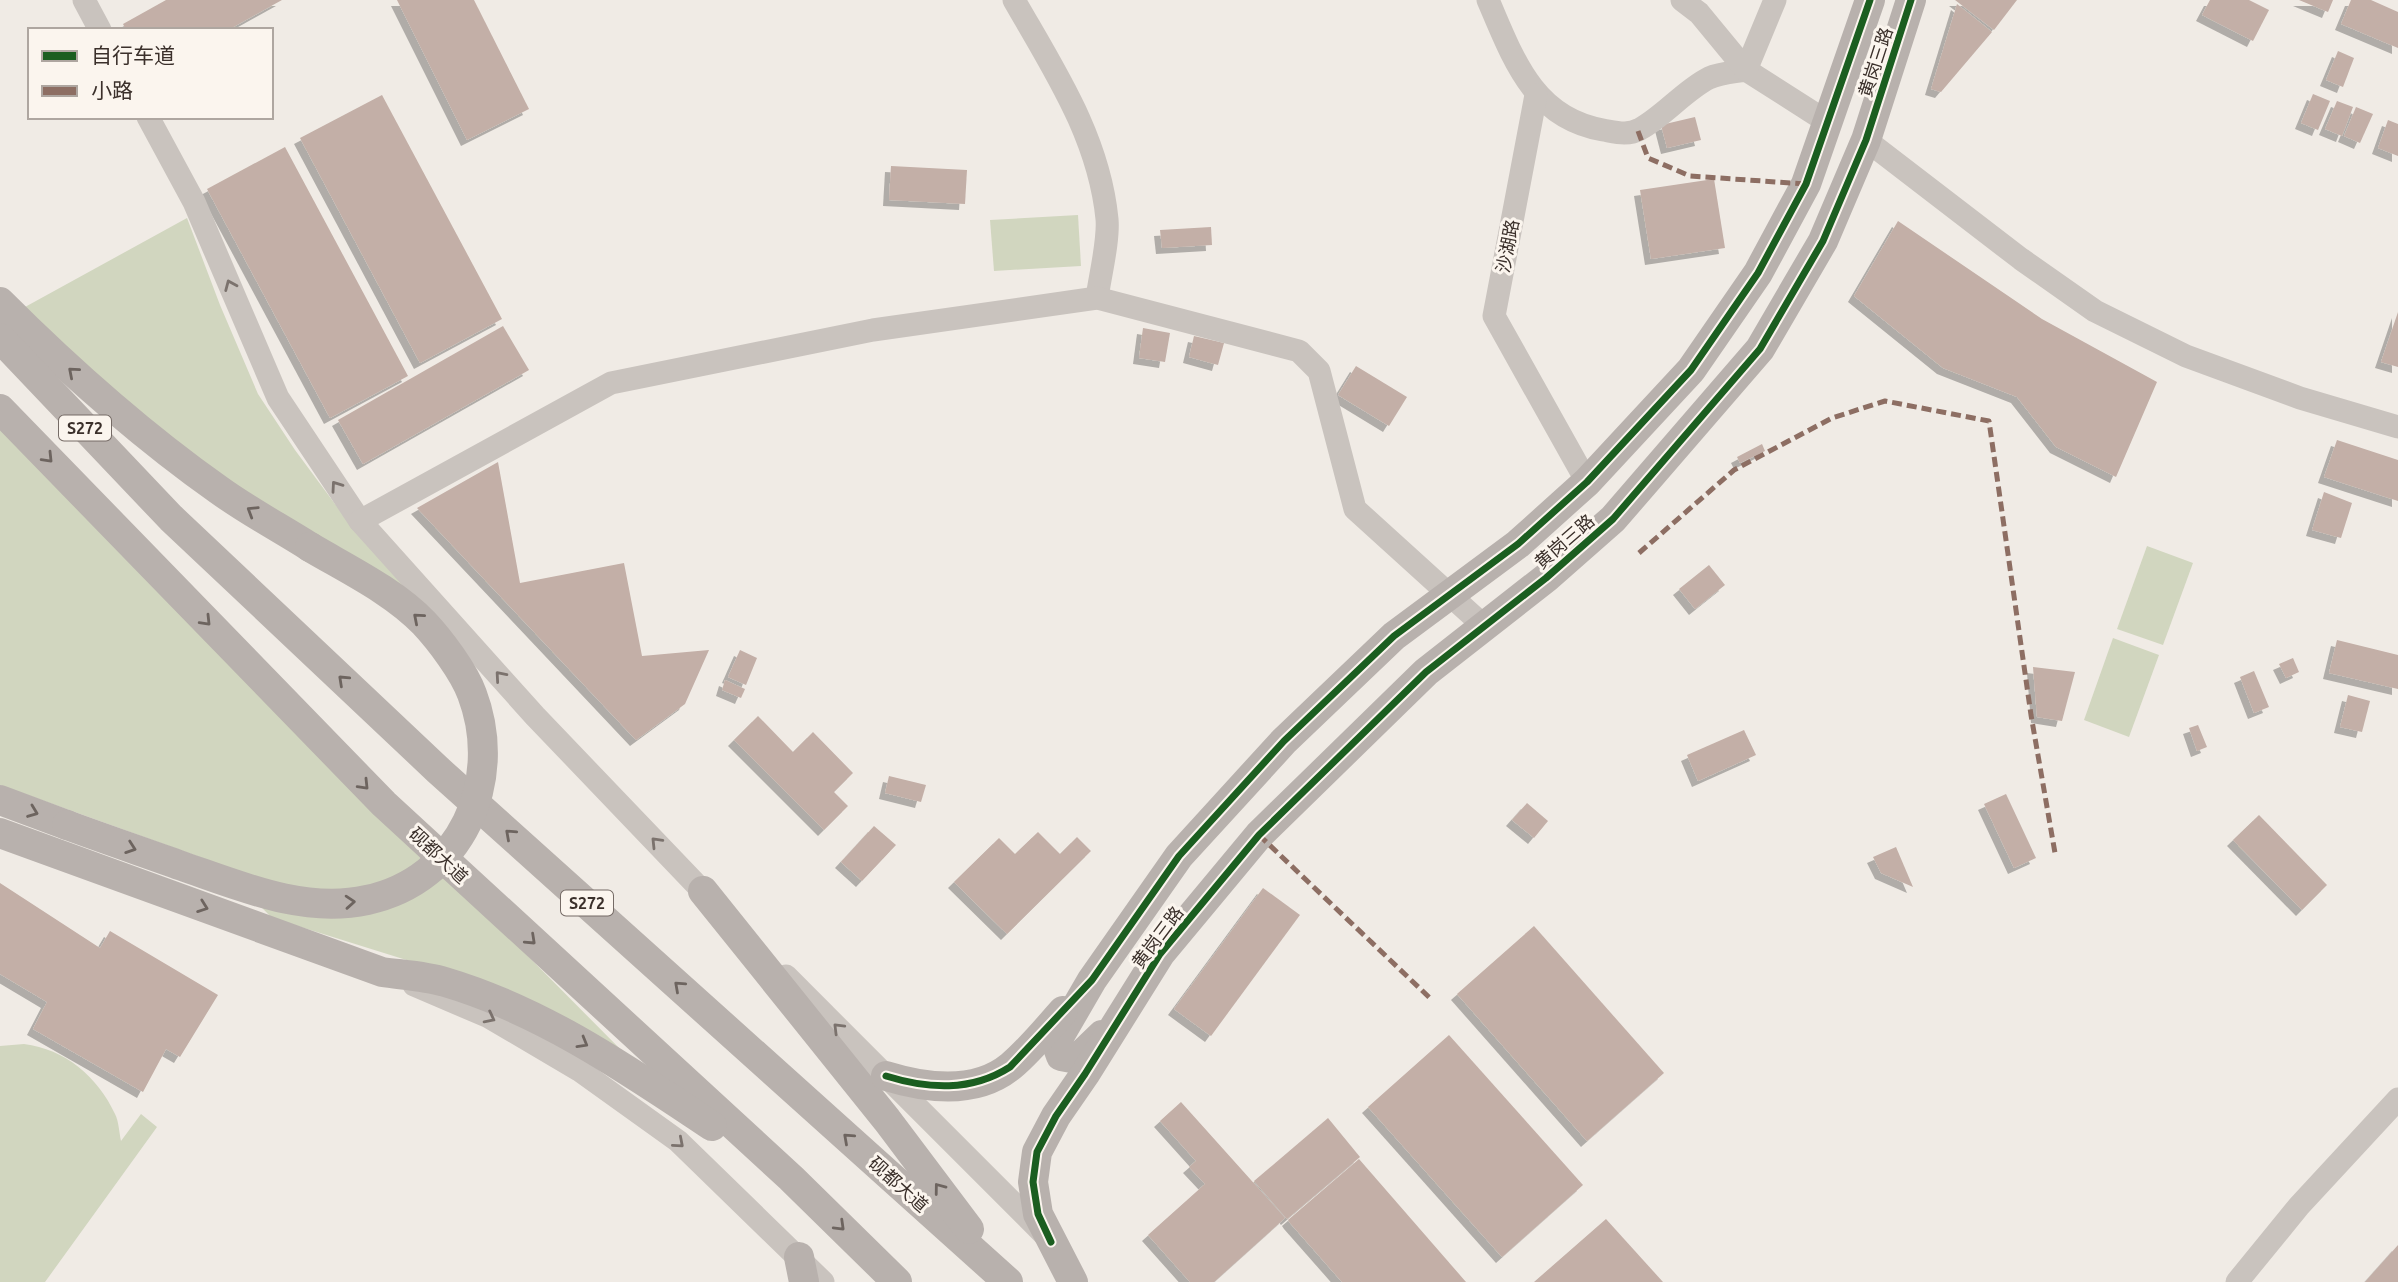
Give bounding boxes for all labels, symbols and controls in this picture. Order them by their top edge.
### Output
street label: 黄岗三路 [1854,25,1896,99]
legend [28,28,273,119]
text: 自行车道 [91,43,175,67]
text: 小路 [91,78,133,102]
street label: 沙湖路 [1492,218,1522,274]
one-way arrow [224,280,238,293]
one-way arrow [68,368,81,380]
road number: S272 [59,416,111,440]
one-way arrow [39,450,52,463]
one-way arrow [332,481,344,494]
one-way arrow [247,507,260,520]
street label: 黄岗三路 [1530,510,1598,572]
one-way arrow [197,613,210,626]
one-way arrow [413,614,426,626]
one-way arrow [496,671,508,684]
one-way arrow [338,675,351,688]
one-way arrow [356,776,369,789]
one-way arrow [27,804,39,818]
street label: 砚都大道 [406,823,472,887]
one-way arrow [505,830,518,842]
one-way arrow [651,837,664,850]
one-way arrow [125,840,137,854]
road number: S272 [561,890,613,916]
one-way arrow [345,894,356,909]
one-way arrow [197,899,209,913]
street label: 黄岗三路 [1127,902,1187,972]
one-way arrow [523,931,536,944]
one-way arrow [674,982,687,994]
one-way arrow [483,1009,495,1023]
one-way arrow [834,1024,846,1036]
one-way arrow [576,1035,589,1048]
one-way arrow [844,1134,857,1146]
one-way arrow [671,1135,684,1147]
street label: 砚都大道 [866,1152,932,1216]
one-way arrow [934,1184,947,1196]
one-way arrow [831,1217,844,1230]

